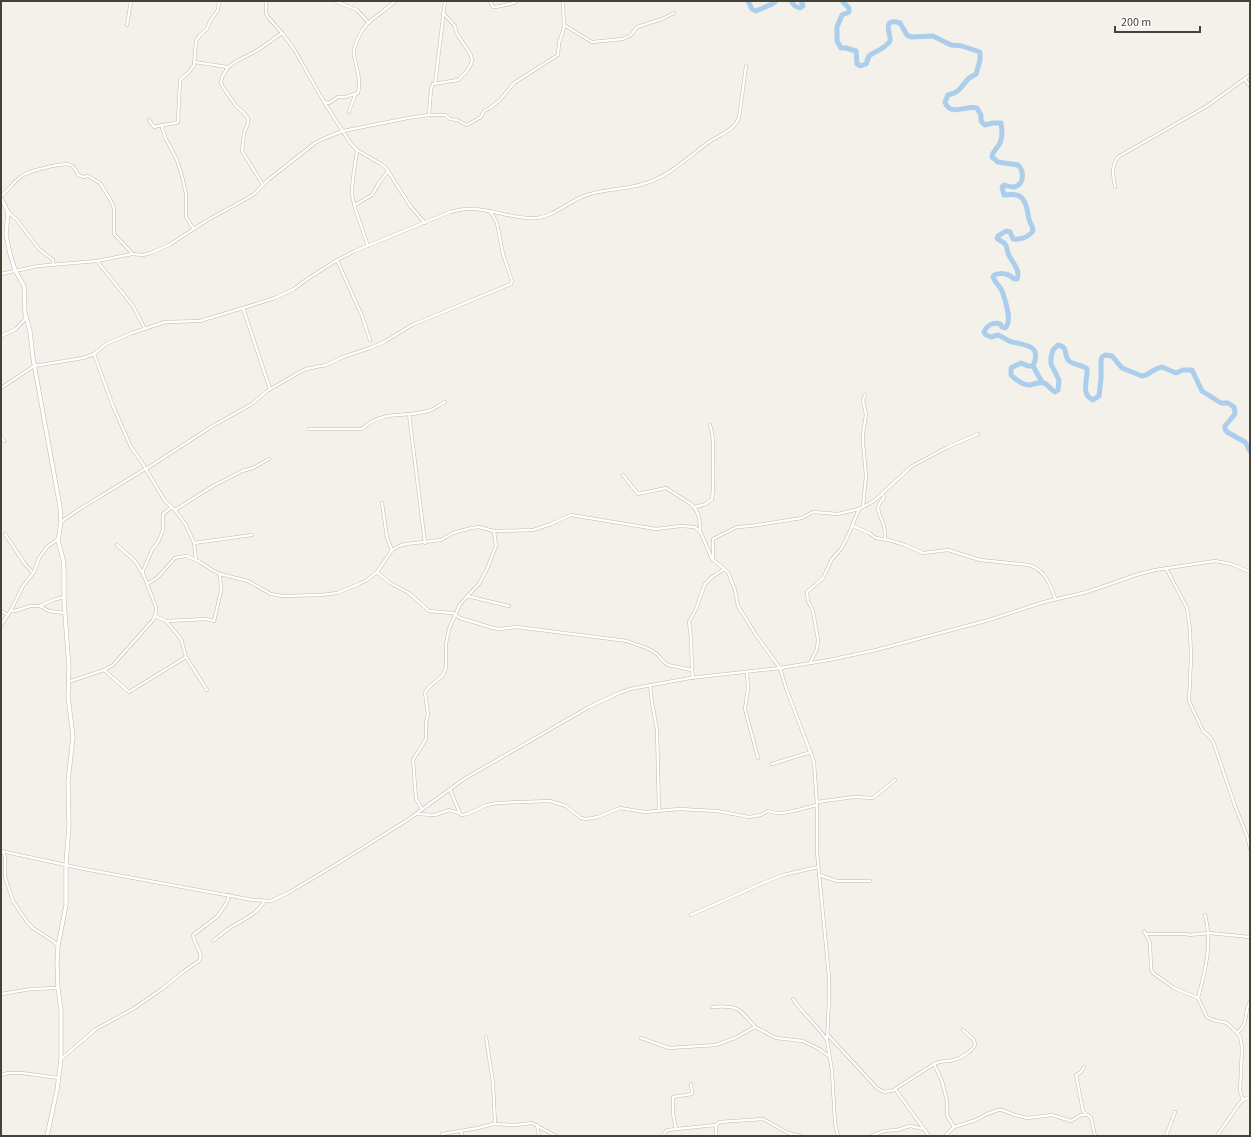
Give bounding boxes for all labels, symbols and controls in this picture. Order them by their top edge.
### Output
scale bar [1115,8,1200,34]
text: 200 m [1121,14,1151,31]

